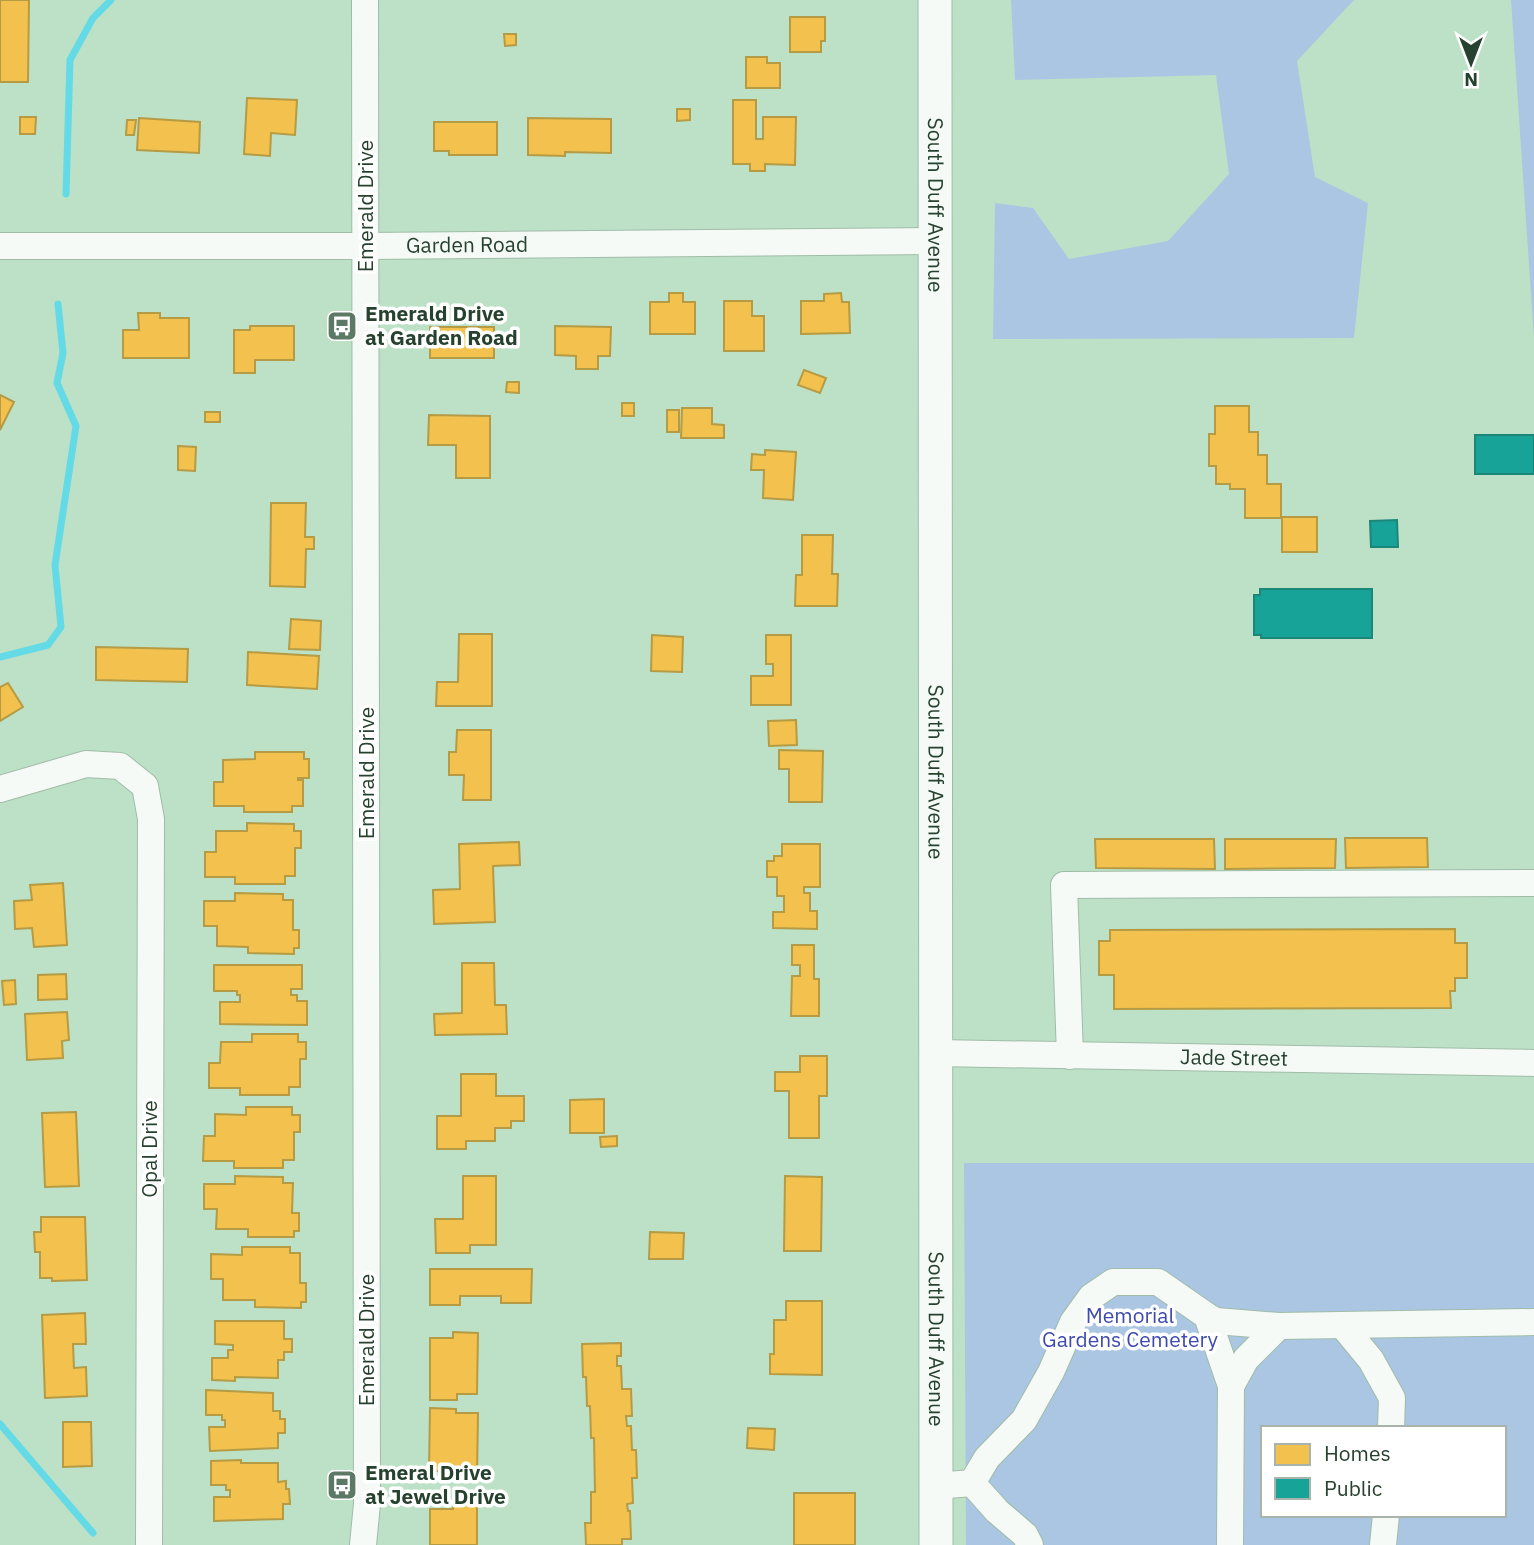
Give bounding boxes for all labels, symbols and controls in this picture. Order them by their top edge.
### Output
north arrow [1436,28,1506,98]
text: N [1464,68,1478,92]
street label: South Duff Avenue [922,118,950,292]
street label: Emerald Drive [351,140,379,272]
street label: Garden Road [406,230,528,259]
place label: Emerald Drive at Garden Road [365,299,518,351]
bus stop icon: Emerald Drive at Garden Road [325,309,359,343]
street label: South Duff Avenue [922,685,951,859]
street label: Emerald Drive [352,707,380,839]
street label: Jade Street [1180,1042,1288,1072]
street label: Opal Drive [135,1100,163,1198]
street label: South Duff Avenue [923,1252,951,1426]
street label: Emerald Drive [352,1274,380,1406]
park label: Memorial Gardens Cemetery [1042,1301,1218,1353]
legend [1261,1426,1506,1517]
text: Homes [1324,1439,1391,1467]
place label: Emeral Drive at Jewel Drive [365,1458,506,1510]
bus stop icon: Emeral Drive at Jewel Drive [325,1468,359,1502]
text: Public [1324,1474,1382,1502]

